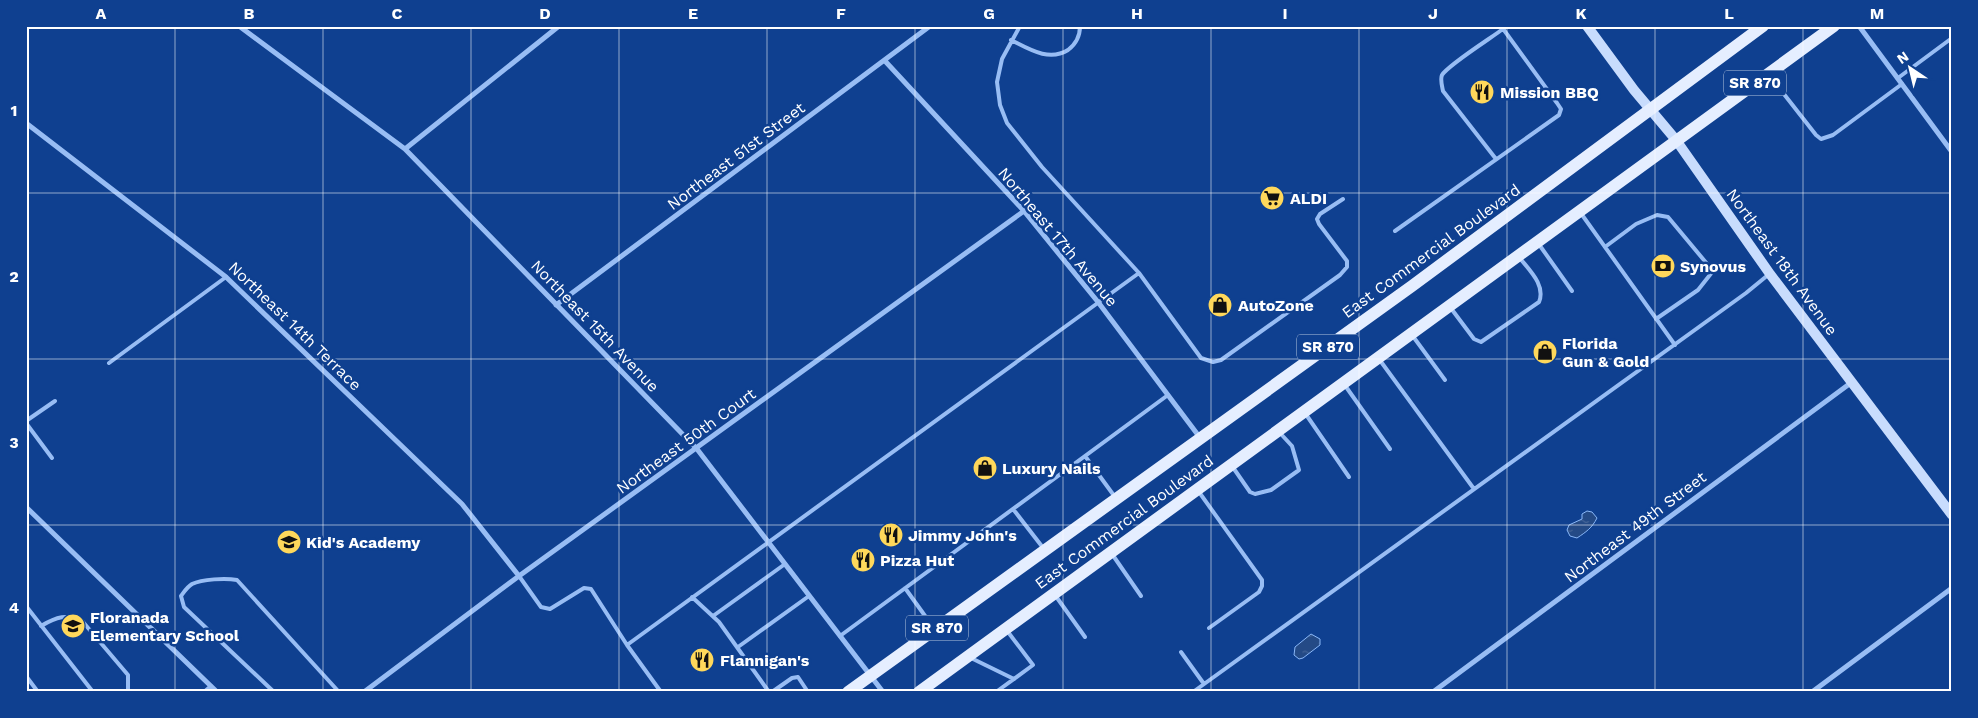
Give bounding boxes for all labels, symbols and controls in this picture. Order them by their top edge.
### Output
text: A [96,4,107,23]
text: B [244,4,255,23]
text: C [392,4,403,23]
text: D [539,4,551,23]
text: E [688,4,698,23]
text: F [836,4,846,23]
text: G [983,4,995,23]
text: H [1131,4,1143,23]
text: I [1282,4,1288,23]
text: J [1428,4,1438,23]
text: K [1575,4,1587,23]
text: L [1724,4,1734,23]
text: M [1870,4,1884,23]
north arrow [1886,42,1936,92]
text: N [1894,48,1911,67]
road number: SR 870 [1724,70,1786,96]
restaurant icon: Mission BBQ [1469,79,1495,105]
place label: Mission BBQ [1500,83,1599,102]
street label: Northeast 51st Street [664,98,809,214]
text: 1 [11,101,17,120]
street label: Northeast 17th Avenue [994,164,1122,310]
street label: East Commercial Boulevard [1338,180,1524,322]
supermarket icon: ALDI [1259,185,1285,211]
street label: Northeast 18th Avenue [1722,185,1842,339]
place label: ALDI [1290,189,1327,208]
bank icon: Synovus [1650,253,1676,279]
street label: Northeast 15th Avenue [527,256,663,396]
place label: Synovus [1680,257,1746,276]
street label: Northeast 14th Terrace [225,258,365,394]
text: 2 [9,267,19,286]
shop icon: AutoZone [1207,292,1233,318]
place label: AutoZone [1238,296,1314,315]
road number: SR 870 [1297,334,1359,360]
place label: Florida Gun & Gold [1562,334,1649,371]
shop icon: Florida Gun & Gold [1532,339,1558,365]
street label: Northeast 50th Court [613,384,759,498]
text: 3 [9,433,19,452]
street label: East Commercial Boulevard [1031,451,1217,593]
shop icon: Luxury Nails [972,455,998,481]
place label: Luxury Nails [1002,459,1101,478]
street label: Northeast 49th Street [1560,467,1710,587]
restaurant icon: Jimmy John's [878,522,904,548]
place label: Jimmy John's [908,526,1017,545]
school or university icon: Kid's Academy [276,529,302,555]
place label: Kid's Academy [306,533,421,552]
restaurant icon: Pizza Hut [850,547,876,573]
place label: Pizza Hut [880,551,954,570]
text: 4 [9,598,19,617]
place label: Floranada Elementary School [90,608,240,645]
school or university icon: Floranada Elementary School [60,613,86,639]
road number: SR 870 [906,616,968,640]
restaurant icon: Flannigan's [689,647,715,673]
place label: Flannigan's [720,651,810,670]

